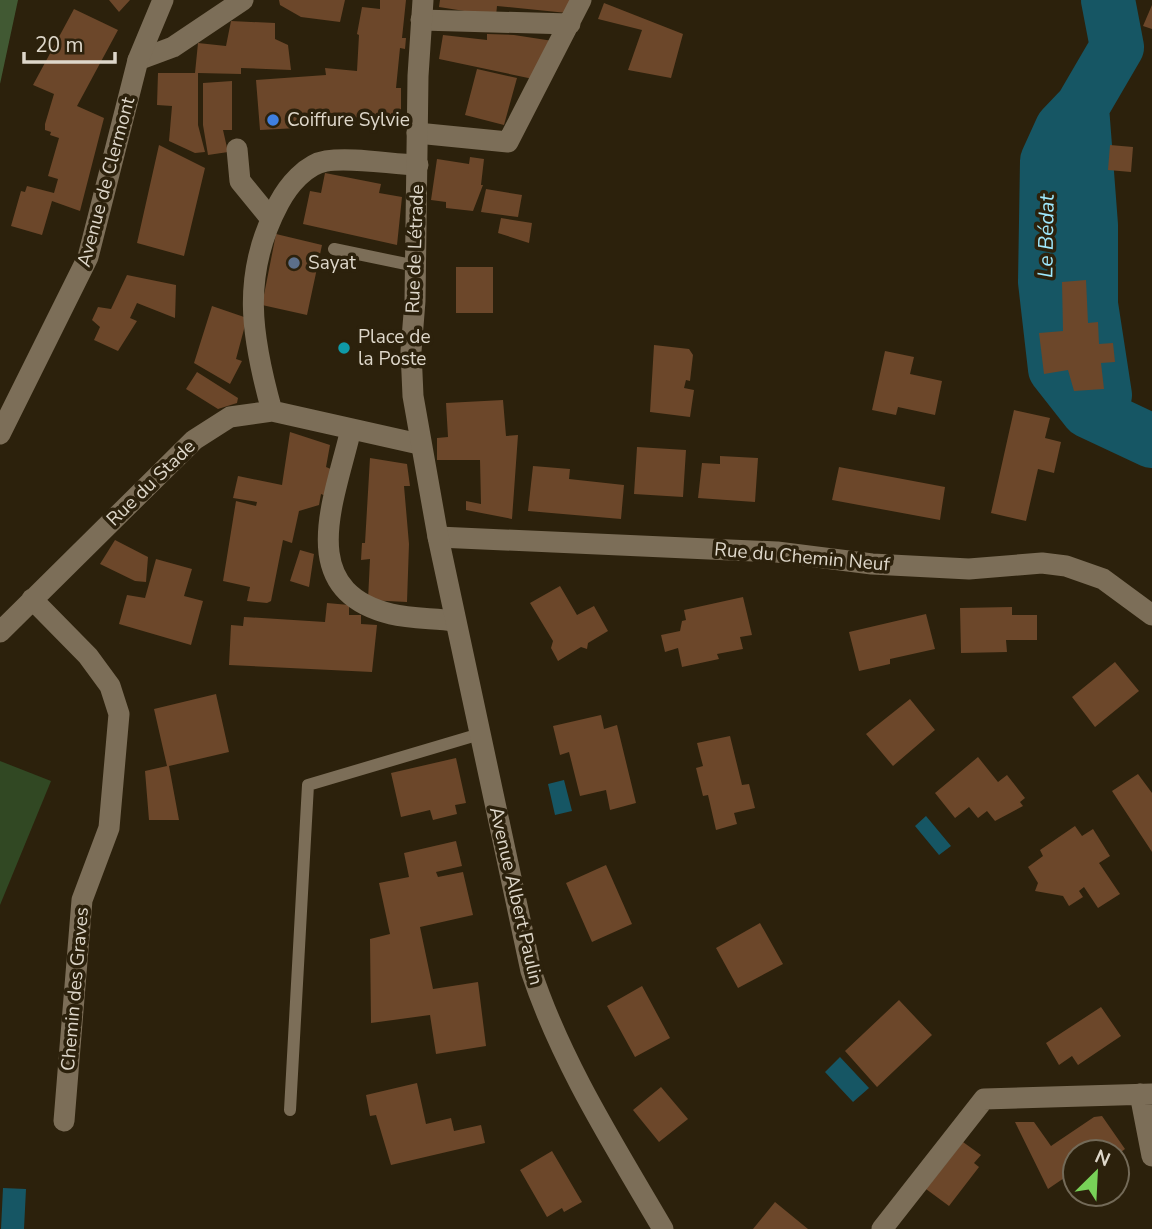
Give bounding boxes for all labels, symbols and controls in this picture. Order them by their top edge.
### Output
scale bar [24,21,116,65]
text: 20 m [35,31,84,59]
street label: Avenue de Clermont [71,94,141,270]
place label: Coiffure Sylvie [287,107,410,133]
marker: Coiffure Sylvie [265,112,281,128]
street label: Rue de Létrade [400,184,430,314]
water label: Le Bédat [1031,193,1061,278]
place label: Sayat [308,250,356,276]
marker: Sayat [286,255,302,271]
place label: Place de la Poste [358,324,431,372]
marker: Place de la Poste [336,340,352,356]
street label: Rue du Stade [101,434,201,532]
street label: Rue du Chemin Neuf [713,536,892,578]
street label: Avenue Albert Paulin [483,804,549,988]
street label: Chemin des Graves [55,906,95,1072]
north arrow [1061,1138,1131,1208]
text: N [1091,1144,1114,1173]

